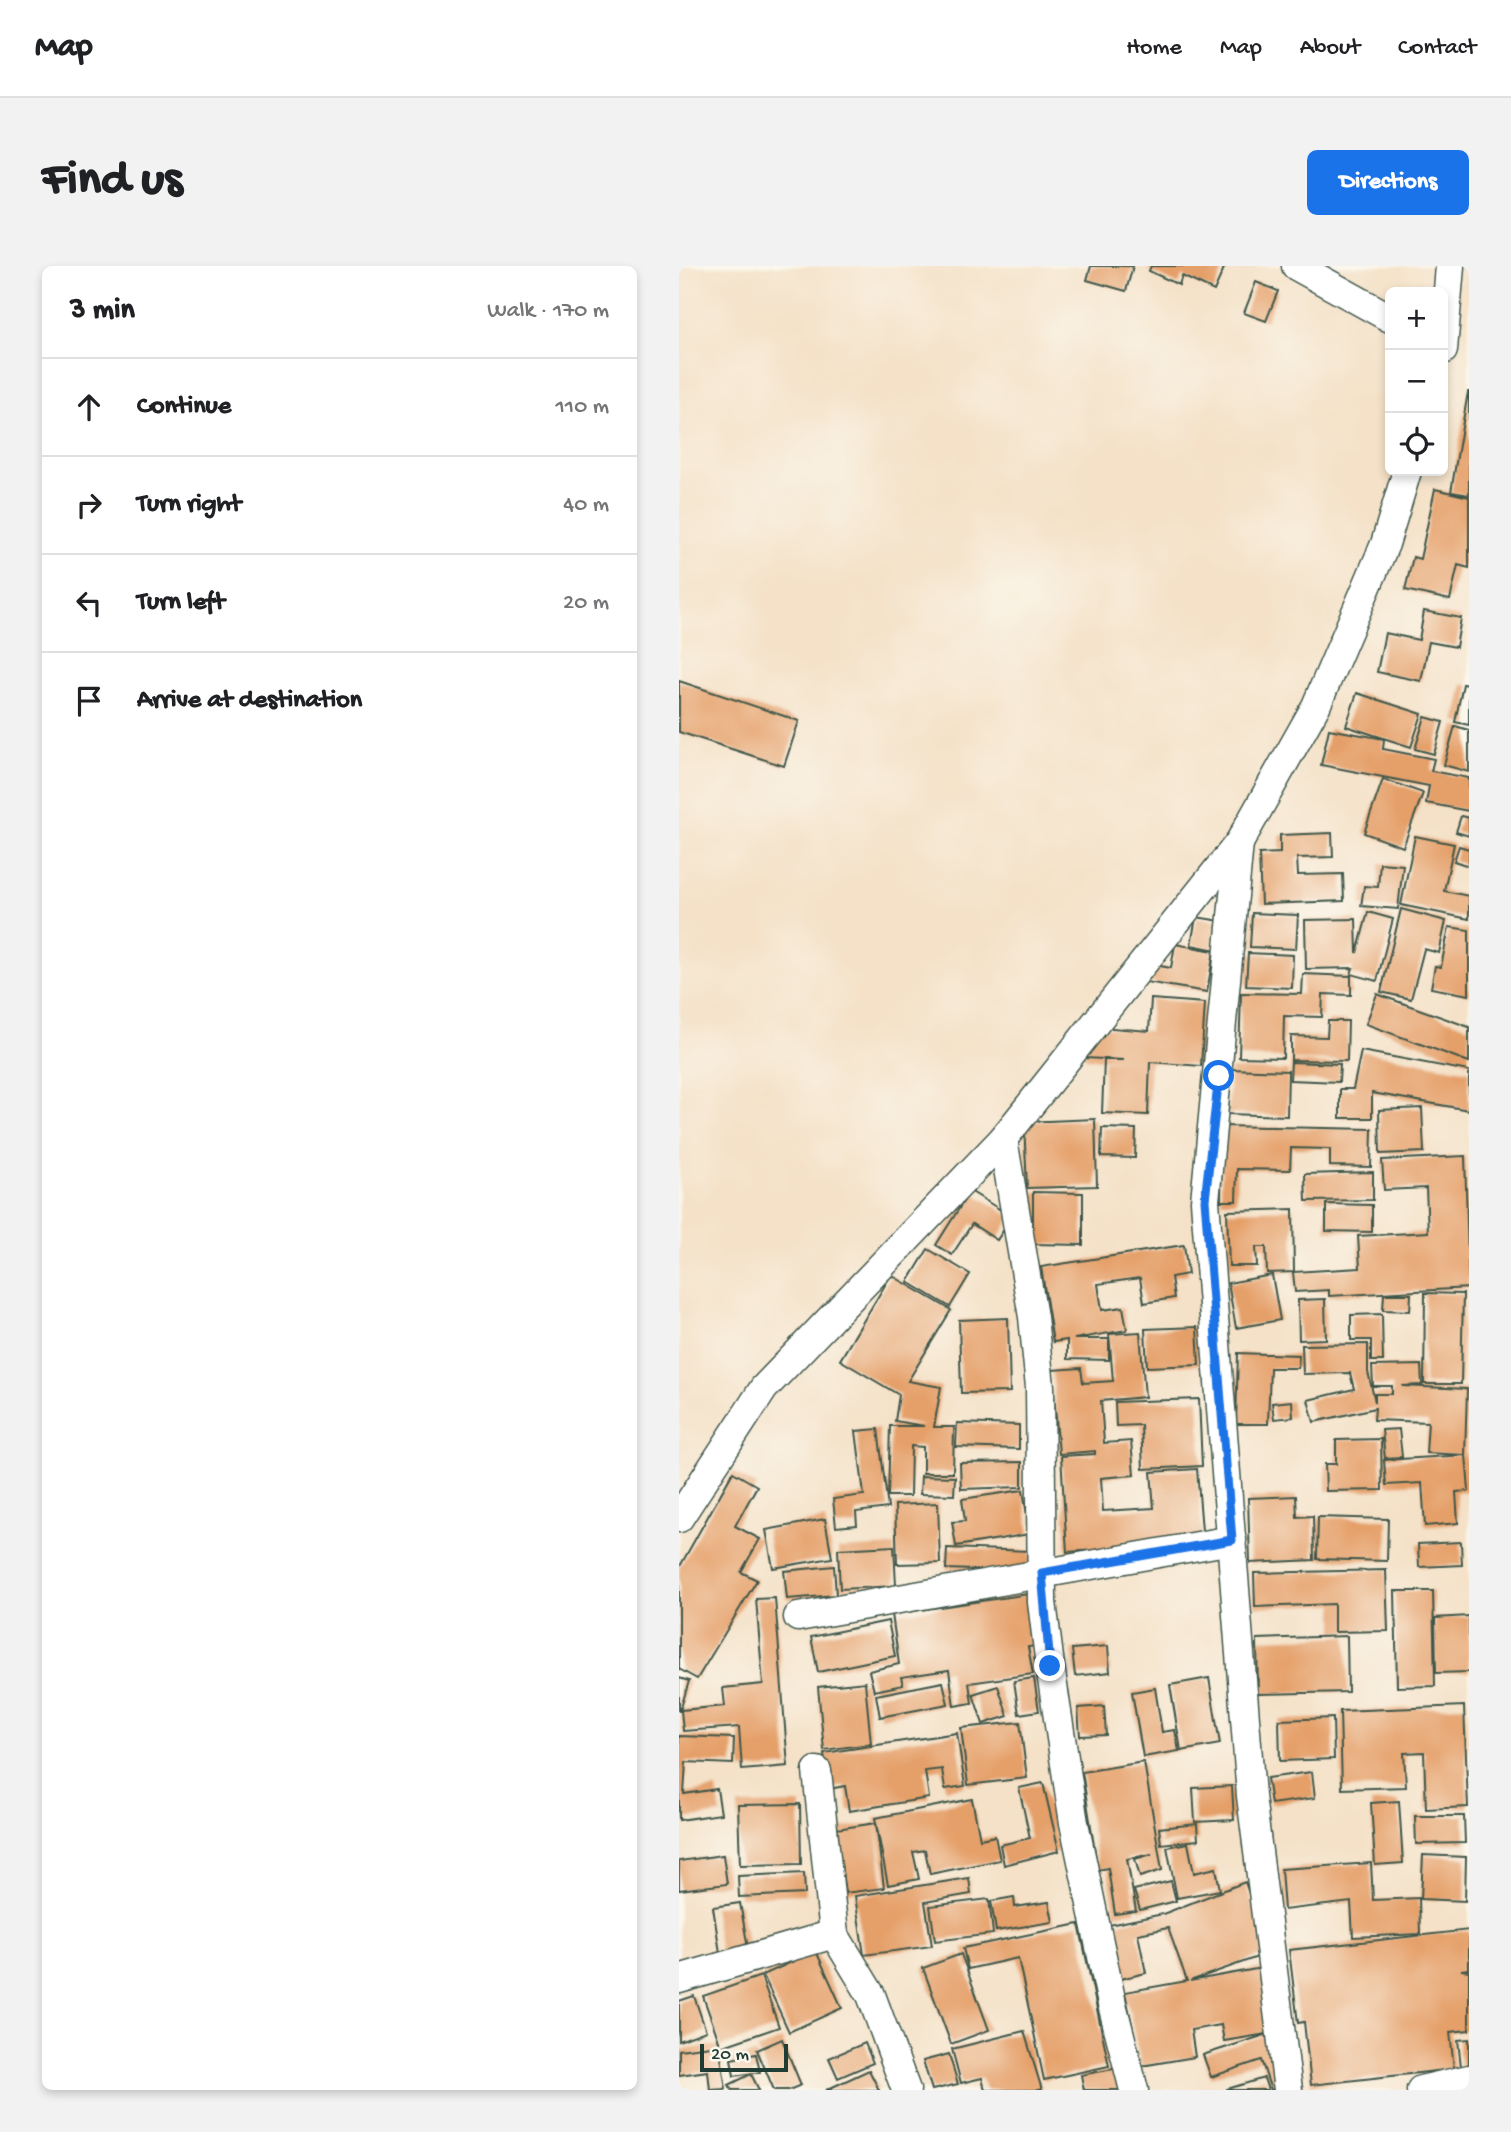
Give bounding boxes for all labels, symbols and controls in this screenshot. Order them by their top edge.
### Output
text: Map [35,29,92,67]
text: Home [1126,34,1182,63]
text: Map [1220,34,1262,63]
text: About [1300,34,1360,63]
text: Contact [1398,34,1476,63]
button: Directions [1307,150,1469,215]
text: Find us [42,153,182,211]
map controls [1385,287,1448,476]
button: + [1385,287,1448,350]
text: 3 min [70,294,135,329]
text: Walk · 170 m [487,298,609,325]
button: − [1385,350,1448,413]
icon: ahead [70,388,108,426]
text: Continue [137,392,231,423]
text: 110 m [556,394,609,421]
button: locate [1385,413,1448,476]
icon: right [70,486,108,524]
text: Turn right [137,490,241,521]
text: 40 m [563,492,609,519]
icon: left [70,584,108,622]
text: Turn left [137,588,225,619]
text: 20 m [563,590,609,617]
icon: arrive [70,682,108,720]
text: Arrive at destination [137,686,362,717]
route start [1203,1060,1234,1091]
route end [1034,1650,1065,1681]
scale bar [700,2041,787,2073]
text: 20 m [711,2044,749,2067]

